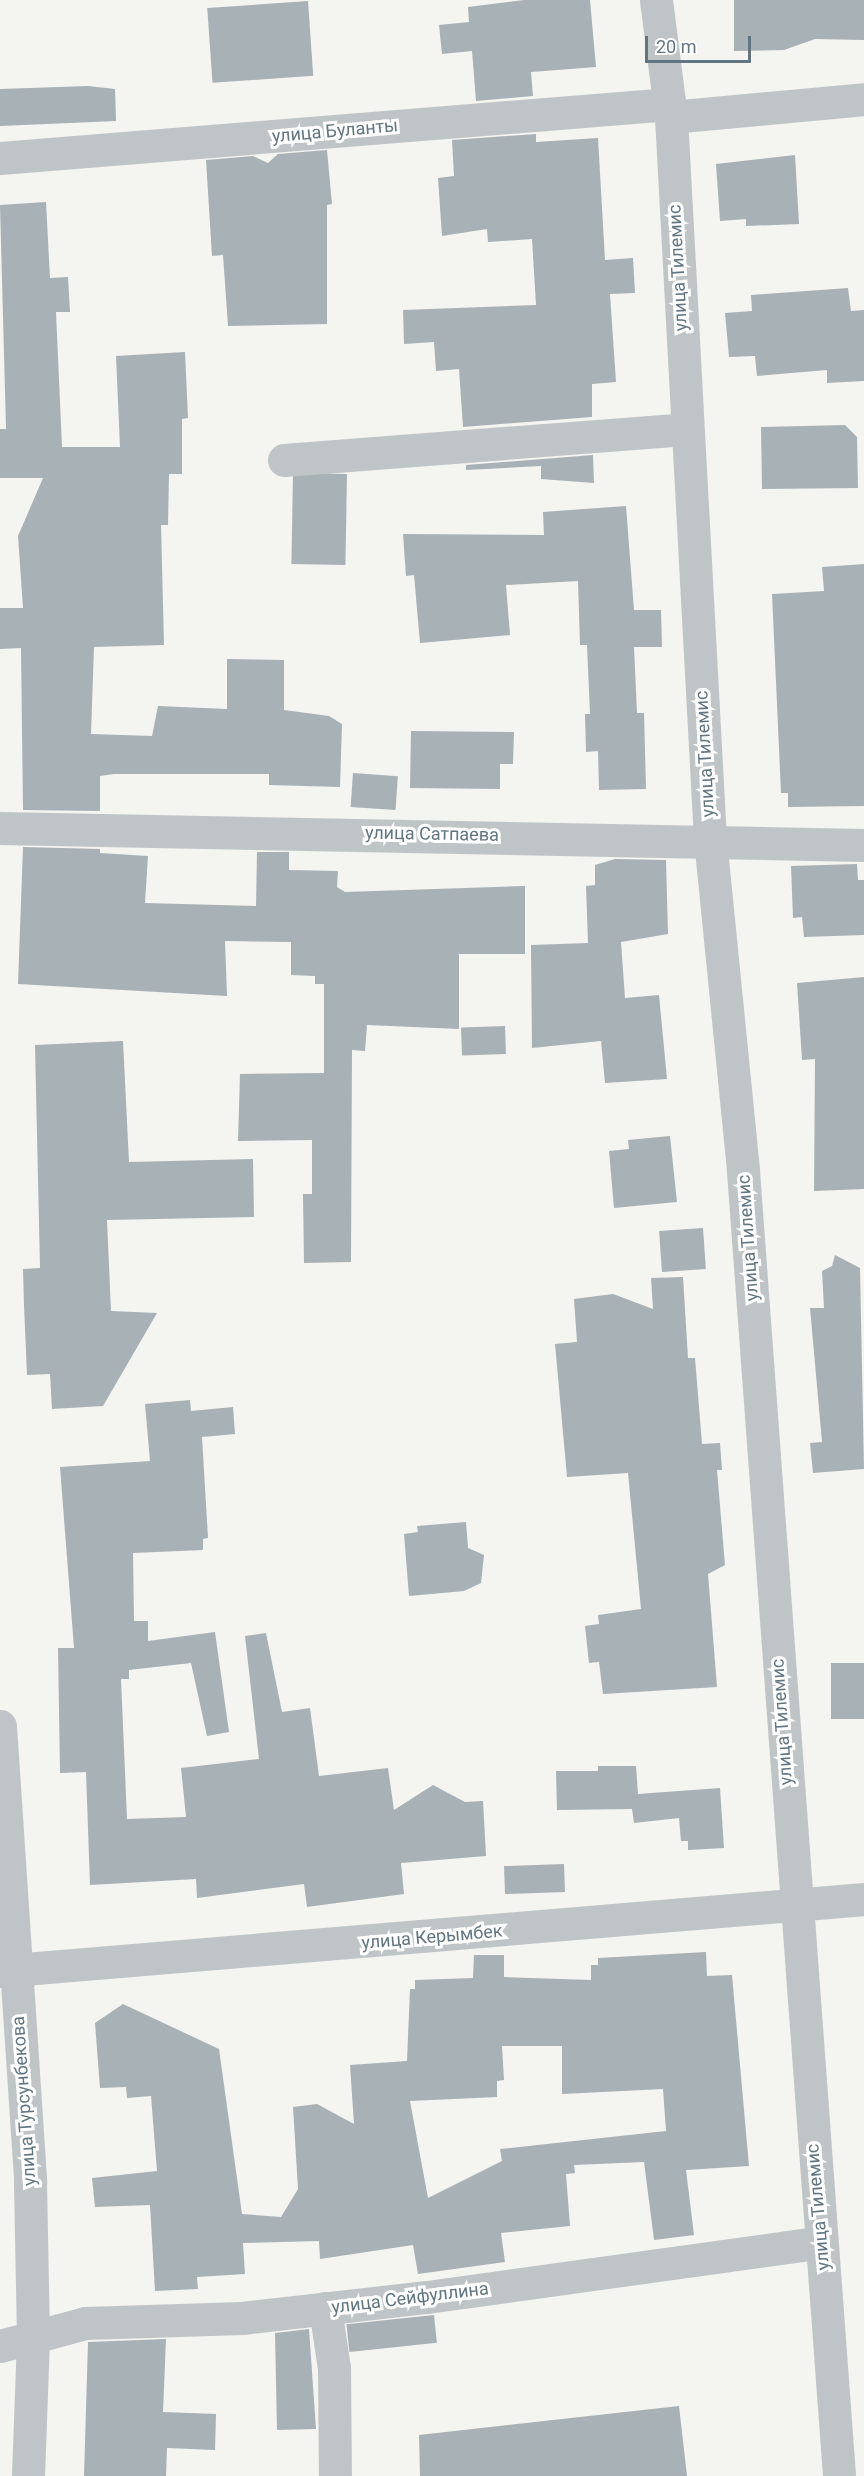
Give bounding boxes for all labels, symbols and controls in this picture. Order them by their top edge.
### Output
scale bar [648,24,754,62]
text: 20 m [656,36,696,57]
street label: улица Буланты [271,115,399,147]
street label: улица Тилемис [664,204,692,332]
street label: улица Тилемис [691,690,719,818]
street label: улица Сатпаева [365,822,499,846]
street label: улица Тилемис [733,1174,763,1302]
street label: улица Тилемис [767,1658,797,1786]
street label: улица Керымбек [361,1920,503,1954]
street label: улица Турсунбекова [7,2015,41,2187]
street label: улица Тилемис [802,2143,834,2271]
street label: улица Сейфуллина [330,2278,490,2318]

